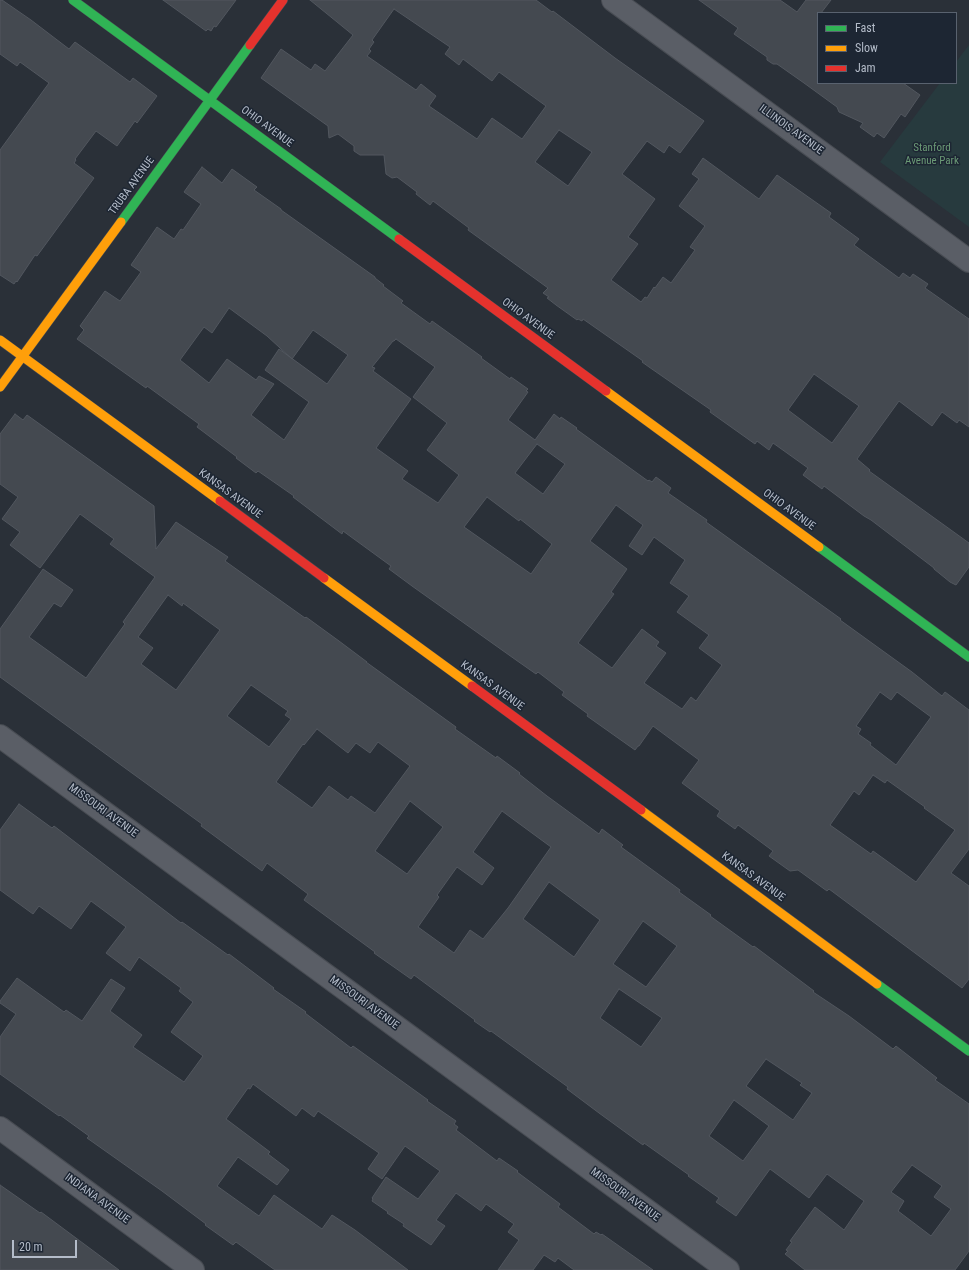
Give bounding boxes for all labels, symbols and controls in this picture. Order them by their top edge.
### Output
legend [817,12,957,84]
text: Fast [855,21,875,35]
text: Slow [855,41,878,55]
text: Jam [855,61,876,75]
street label: ILLINOIS AVENUE [756,102,826,158]
street label: OHIO AVENUE [238,104,296,150]
park label: Stanford Avenue Park [905,141,959,167]
street label: TRUBA AVENUE [107,154,157,218]
street label: OHIO AVENUE [499,296,557,342]
street label: KANSAS AVENUE [196,466,264,522]
street label: OHIO AVENUE [760,487,818,533]
street label: KANSAS AVENUE [458,658,526,714]
street label: MISSOURI AVENUE [66,781,140,841]
street label: KANSAS AVENUE [719,849,787,905]
street label: MISSOURI AVENUE [327,973,401,1033]
street label: MISSOURI AVENUE [588,1165,662,1225]
street label: INDIANA AVENUE [62,1171,132,1227]
scale bar [14,1232,79,1258]
text: 20 m [19,1240,43,1254]

